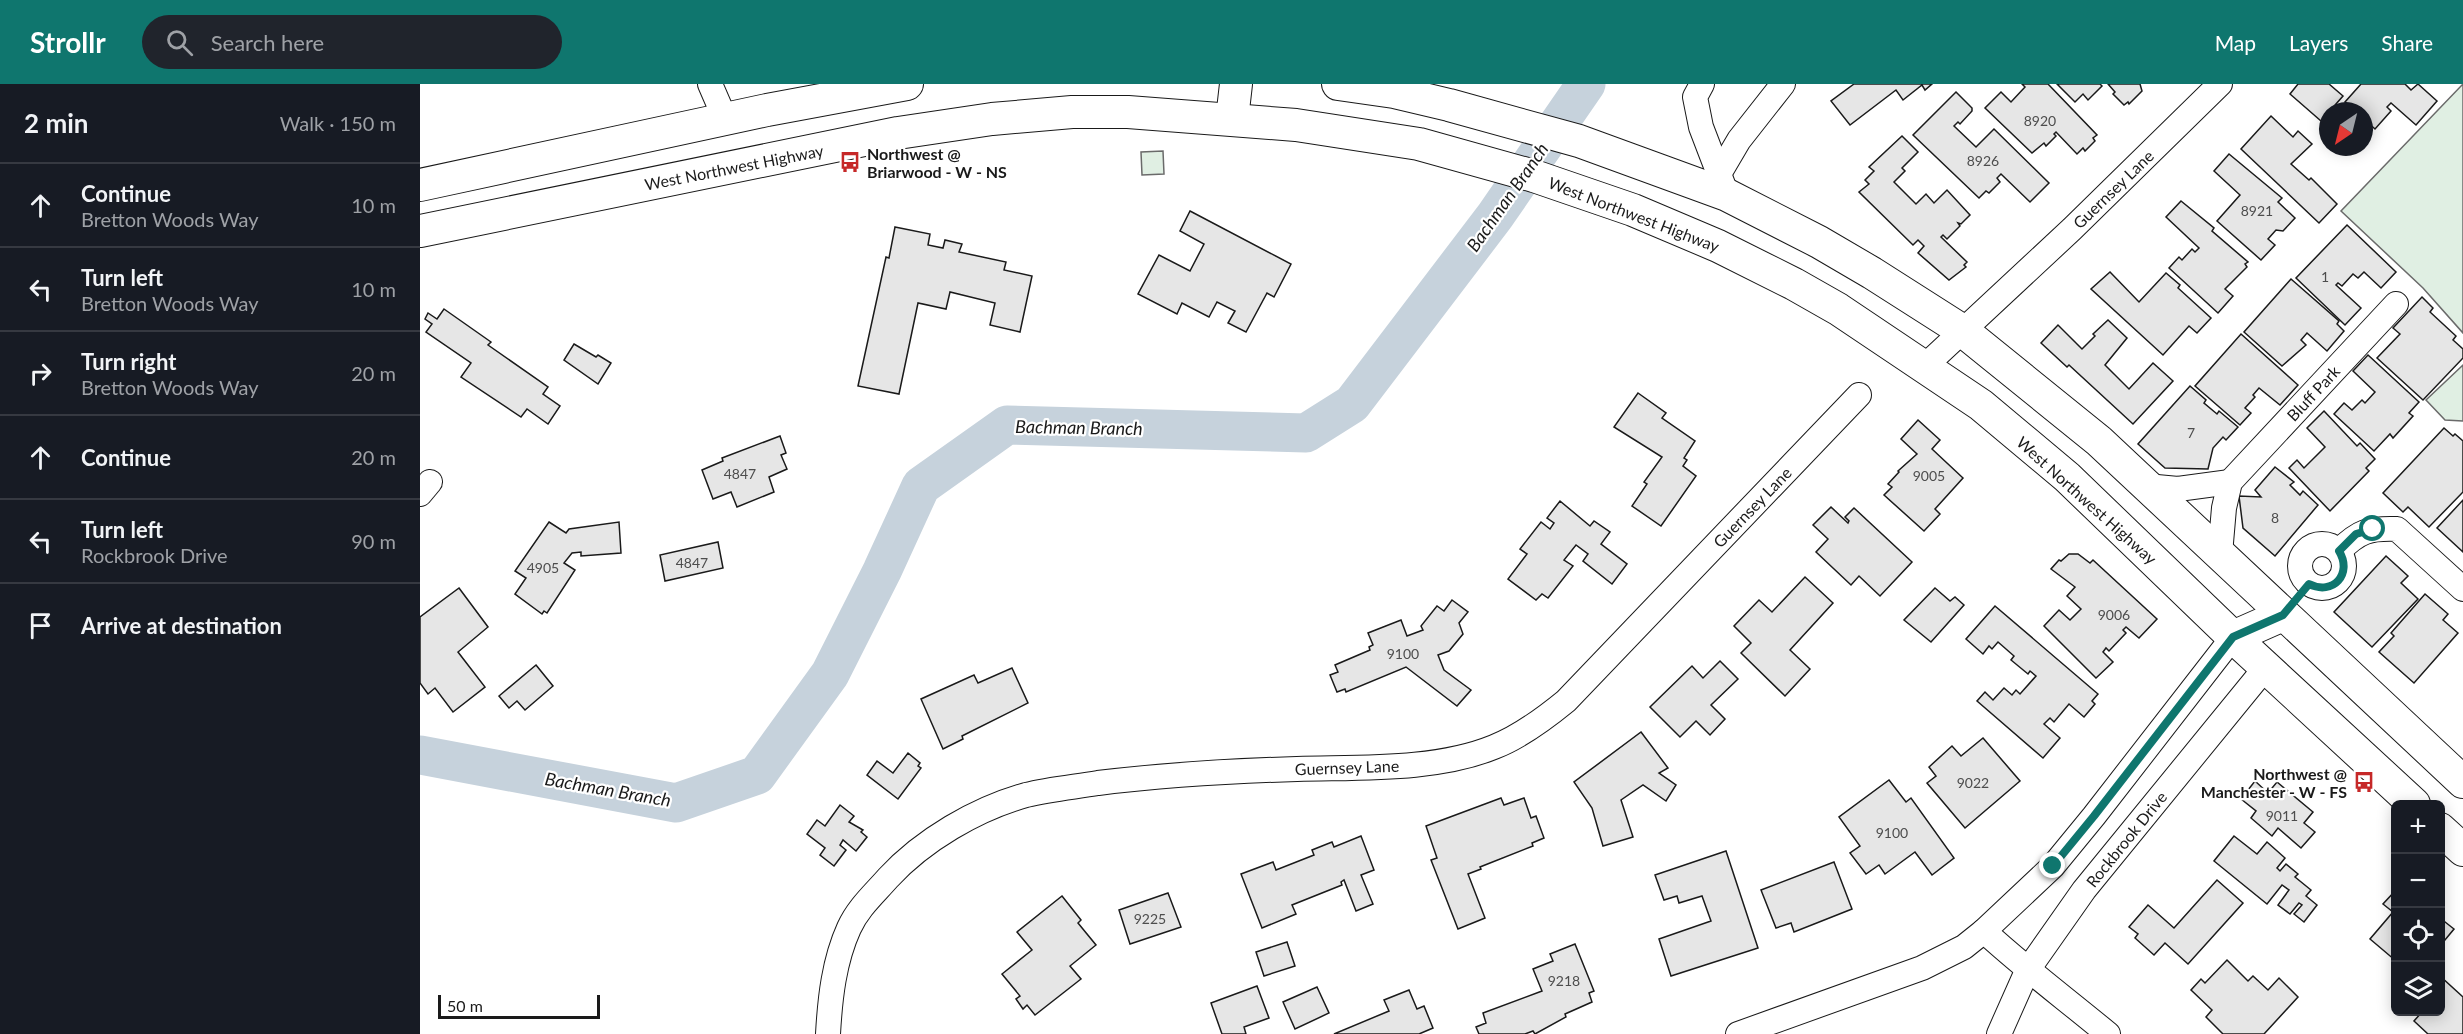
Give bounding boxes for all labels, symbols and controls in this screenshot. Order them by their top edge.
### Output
search box [142,15,562,69]
text: Strollr [30,25,106,59]
icon: search [163,26,196,59]
text: Search here [211,29,324,56]
text: Map [2215,30,2256,55]
text: Layers [2289,30,2348,55]
text: Share [2381,30,2433,55]
north arrow [2319,102,2373,156]
text: 2 min [24,107,88,139]
text: Walk · 150 m [280,111,396,135]
house number: 8920 [2024,112,2056,129]
water label: Bachman Branch [1461,138,1553,256]
street label: West Northwest Highway [643,140,826,194]
place label: Northwest @ Briarwood - W - NS [867,144,1007,181]
street label: Guernsey Lane [2069,146,2157,232]
bus stop icon: Northwest @ Briarwood - W - NS [838,150,862,174]
house number: 8926 [1967,152,1999,169]
street label: West Northwest Highway [1546,173,1723,256]
text: Continue [81,180,171,207]
icon: ahead [24,189,57,222]
text: 10 m [351,193,396,217]
house number: 8921 [2241,202,2273,219]
text: Bretton Woods Way [81,207,259,231]
text: Turn left [81,264,163,291]
house number: 1 [2321,268,2329,285]
icon: left [24,273,57,306]
text: 10 m [351,277,396,301]
text: Bretton Woods Way [81,291,259,315]
text: Turn right [81,348,176,375]
icon: right [24,357,57,390]
text: 20 m [351,361,396,385]
street label: Bluff Park [2283,361,2344,425]
text: Bretton Woods Way [81,375,259,399]
water label: Bachman Branch [1015,415,1143,439]
house number: 7 [2187,424,2195,441]
street label: West Northwest Highway [2013,432,2161,568]
icon: ahead [24,441,57,474]
text: Continue [81,444,171,471]
text: 20 m [351,445,396,469]
street label: Guernsey Lane [1709,463,1795,551]
house number: 4847 [724,465,756,482]
house number: 9005 [1913,467,1945,484]
house number: 8 [2271,509,2279,526]
route start [2359,515,2385,541]
text: Turn left [81,516,163,543]
icon: left [24,525,57,558]
text: 90 m [351,529,396,553]
text: Rockbrook Drive [81,543,228,567]
house number: 4847 [676,554,708,571]
house number: 4905 [527,559,559,576]
house number: 9006 [2098,606,2130,623]
icon: arrive [24,609,57,642]
text: Arrive at destination [81,612,282,639]
house number: 9100 [1387,645,1419,662]
street label: Guernsey Lane [1295,756,1399,778]
place label: Northwest @ Manchester - W - FS [2201,764,2347,801]
water label: Bachman Branch [543,767,673,811]
bus stop icon: Northwest @ Manchester - W - FS [2352,770,2376,794]
house number: 9022 [1957,774,1989,791]
street label: Rockbrook Drive [2082,787,2170,891]
map controls [2391,800,2445,1016]
button: + [2391,800,2445,854]
house number: 9011 [2266,807,2298,824]
house number: 9100 [1876,824,1908,841]
route end [2039,852,2065,878]
button: − [2391,854,2445,908]
button: locate [2391,908,2445,962]
house number: 9225 [1134,910,1166,927]
button: layers [2391,962,2445,1016]
house number: 9218 [1548,972,1580,989]
scale bar [438,992,600,1020]
text: 50 m [447,996,483,1015]

